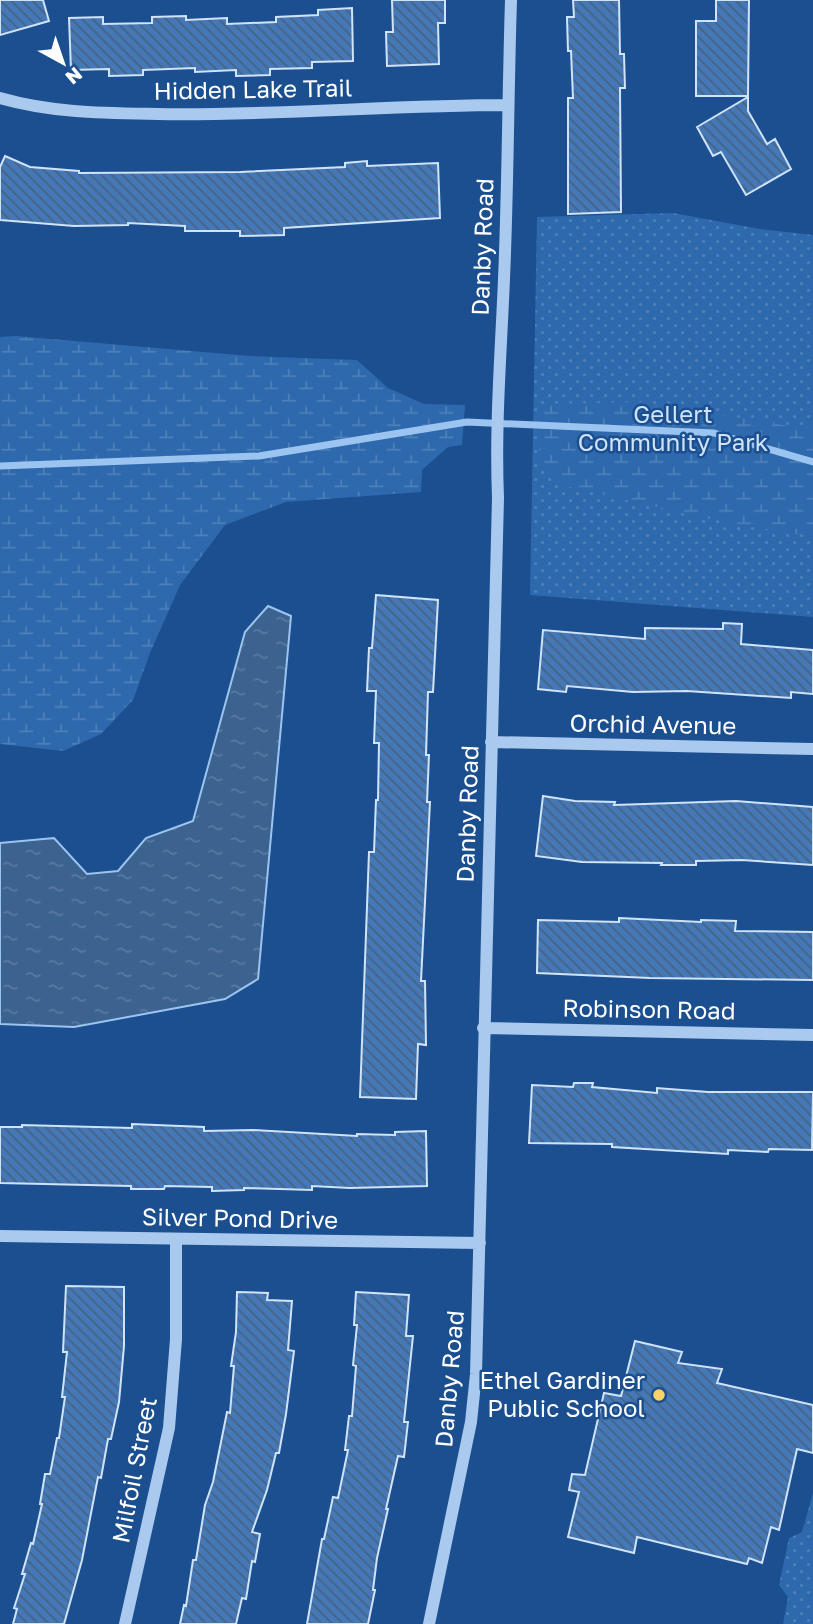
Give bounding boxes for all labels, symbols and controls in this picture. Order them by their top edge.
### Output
north arrow [28,28,98,98]
text: N [61,63,87,90]
street label: Hidden Lake Trail [153,72,353,105]
street label: Danby Road [465,178,498,316]
park label: Gellert Community Park [578,399,768,456]
street label: Orchid Avenue [569,708,737,739]
street label: Danby Road [450,745,483,883]
street label: Robinson Road [562,992,736,1025]
street label: Silver Pond Drive [142,1201,338,1234]
street label: Danby Road [428,1309,469,1449]
place label: Ethel Gardiner Public School [480,1365,645,1422]
marker: Ethel Gardiner Public School [651,1387,667,1403]
street label: Milfoil Street [105,1394,162,1545]

